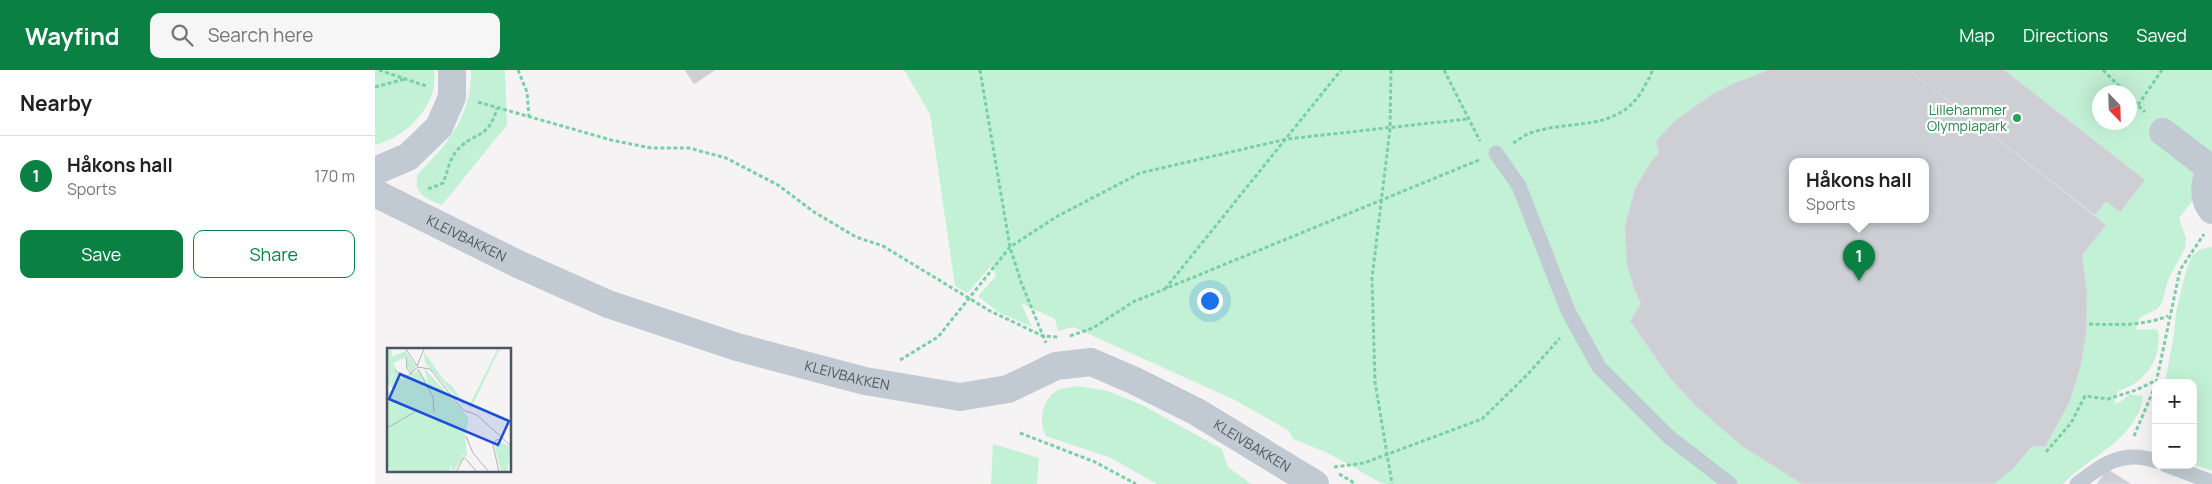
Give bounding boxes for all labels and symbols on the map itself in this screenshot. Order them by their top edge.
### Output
north arrow [2092,85,2137,130]
place label: Lillehammer Olympiapark [1927,100,2008,135]
marker: Lillehammer Olympiapark [2011,112,2023,124]
street label: KLEIVBAKKEN [423,210,510,266]
pin: 1 [1843,240,1875,281]
your location [1197,288,1223,314]
inset map [387,348,511,472]
street label: KLEIVBAKKEN [803,355,891,394]
street label: KLEIVBAKKEN [1210,415,1295,476]

